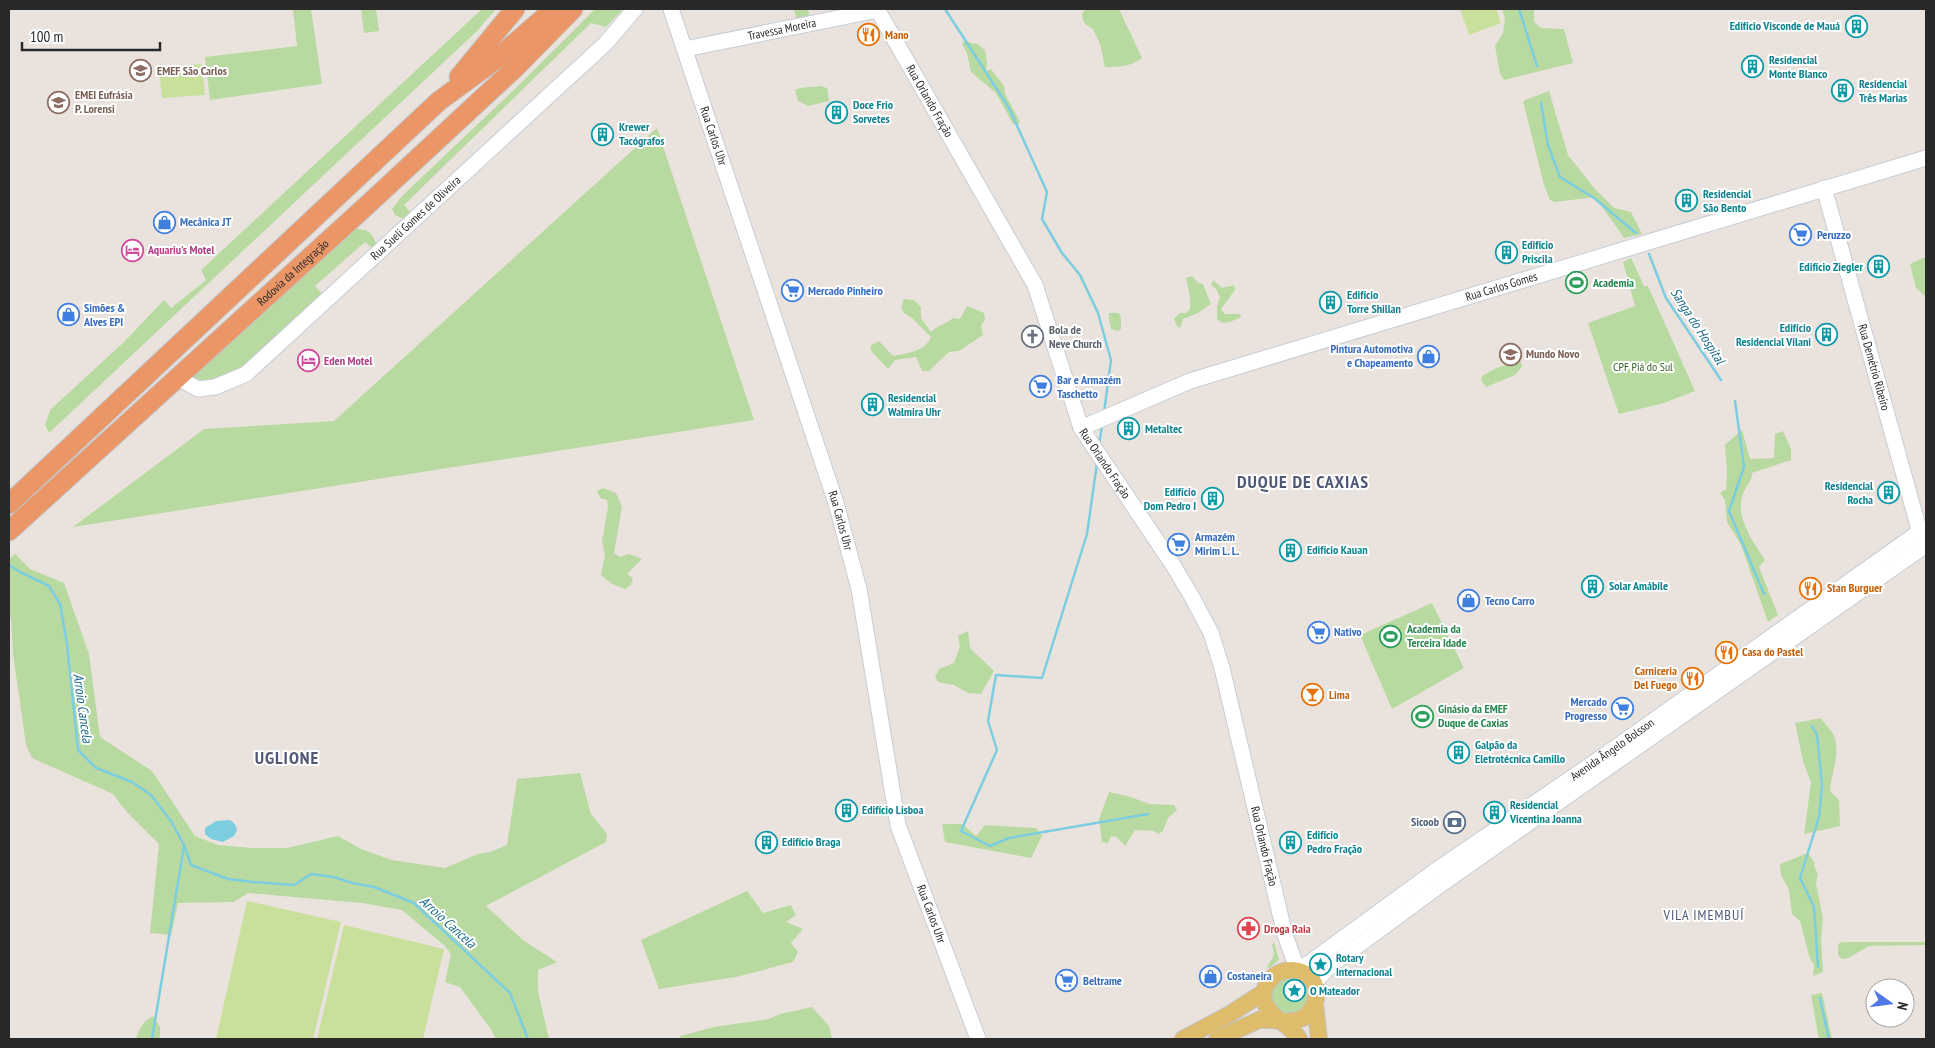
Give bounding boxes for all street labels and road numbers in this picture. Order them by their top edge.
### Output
street label: Travessa Moreira [746,15,818,43]
street label: Rua Orlando Fração [903,62,957,140]
street label: Rua Carlos Uhr [697,105,731,168]
street label: Rua Sueli Gomes de Oliveira [367,172,464,263]
street label: Rodovia da Integração [254,236,332,309]
street label: Rua Carlos Gomes [1463,268,1539,304]
street label: Rua Demétrio Ribeiro [1855,322,1894,412]
street label: Rua Orlando Fração [1076,425,1134,501]
street label: Rua Carlos Uhr [825,489,857,553]
street label: Avenida Ângelo Bolsson [1567,715,1657,784]
street label: Rua Orlando Fração [1248,805,1281,887]
street label: Rua Carlos Uhr [914,882,950,946]

